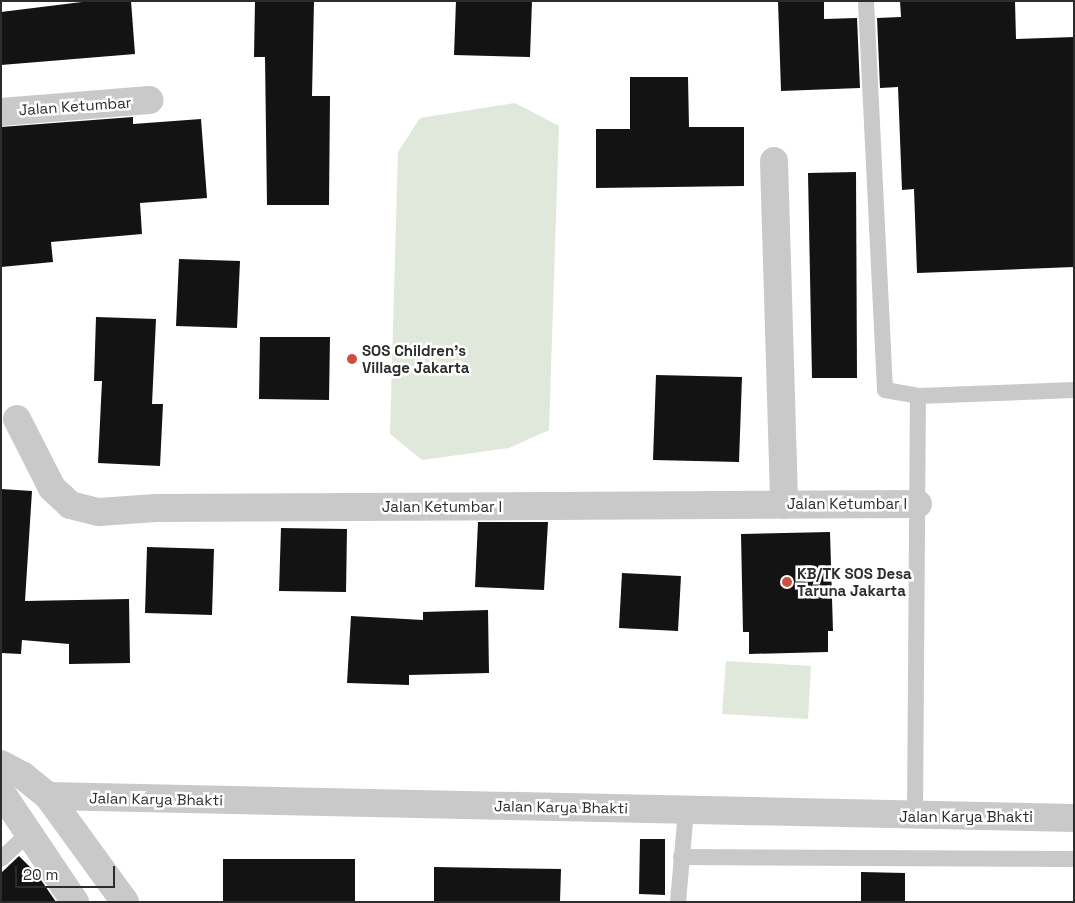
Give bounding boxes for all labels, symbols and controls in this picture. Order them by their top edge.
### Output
street label: Jalan Ketumbar [18,93,132,119]
place label: SOS Children's Village Jakarta [362,341,470,376]
marker: SOS Children's Village Jakarta [346,353,358,365]
street label: Jalan Ketumbar I [787,495,907,513]
street label: Jalan Ketumbar I [382,498,502,516]
place label: KB/TK SOS Desa Taruna Jakarta [797,564,912,599]
marker: KB/TK SOS Desa Taruna Jakarta [781,576,793,588]
street label: Jalan Karya Bhakti [89,789,223,809]
street label: Jalan Karya Bhakti [494,797,628,817]
street label: Jalan Karya Bhakti [899,808,1033,826]
scale bar [18,856,118,888]
text: 20 m [23,865,58,884]

